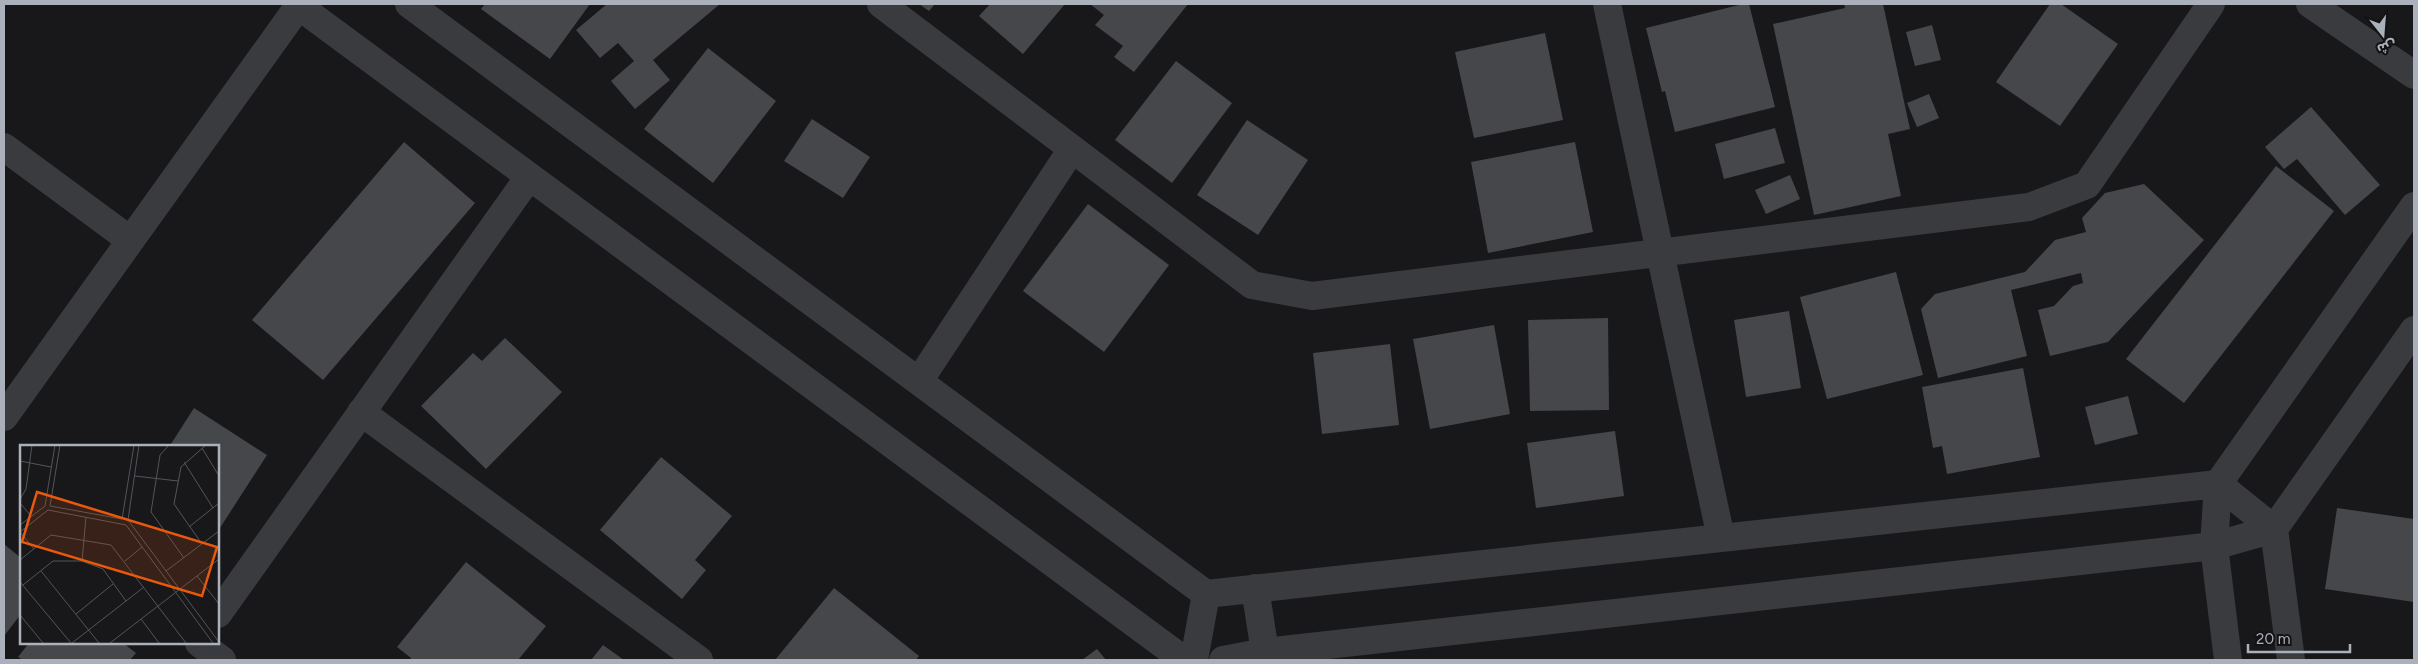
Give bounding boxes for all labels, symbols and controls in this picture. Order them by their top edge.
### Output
north arrow [2358,10,2408,60]
text: ش [2375,36,2398,58]
inset map [20,445,219,644]
scale bar [2248,622,2350,654]
text: 20 m [2256,630,2290,648]

